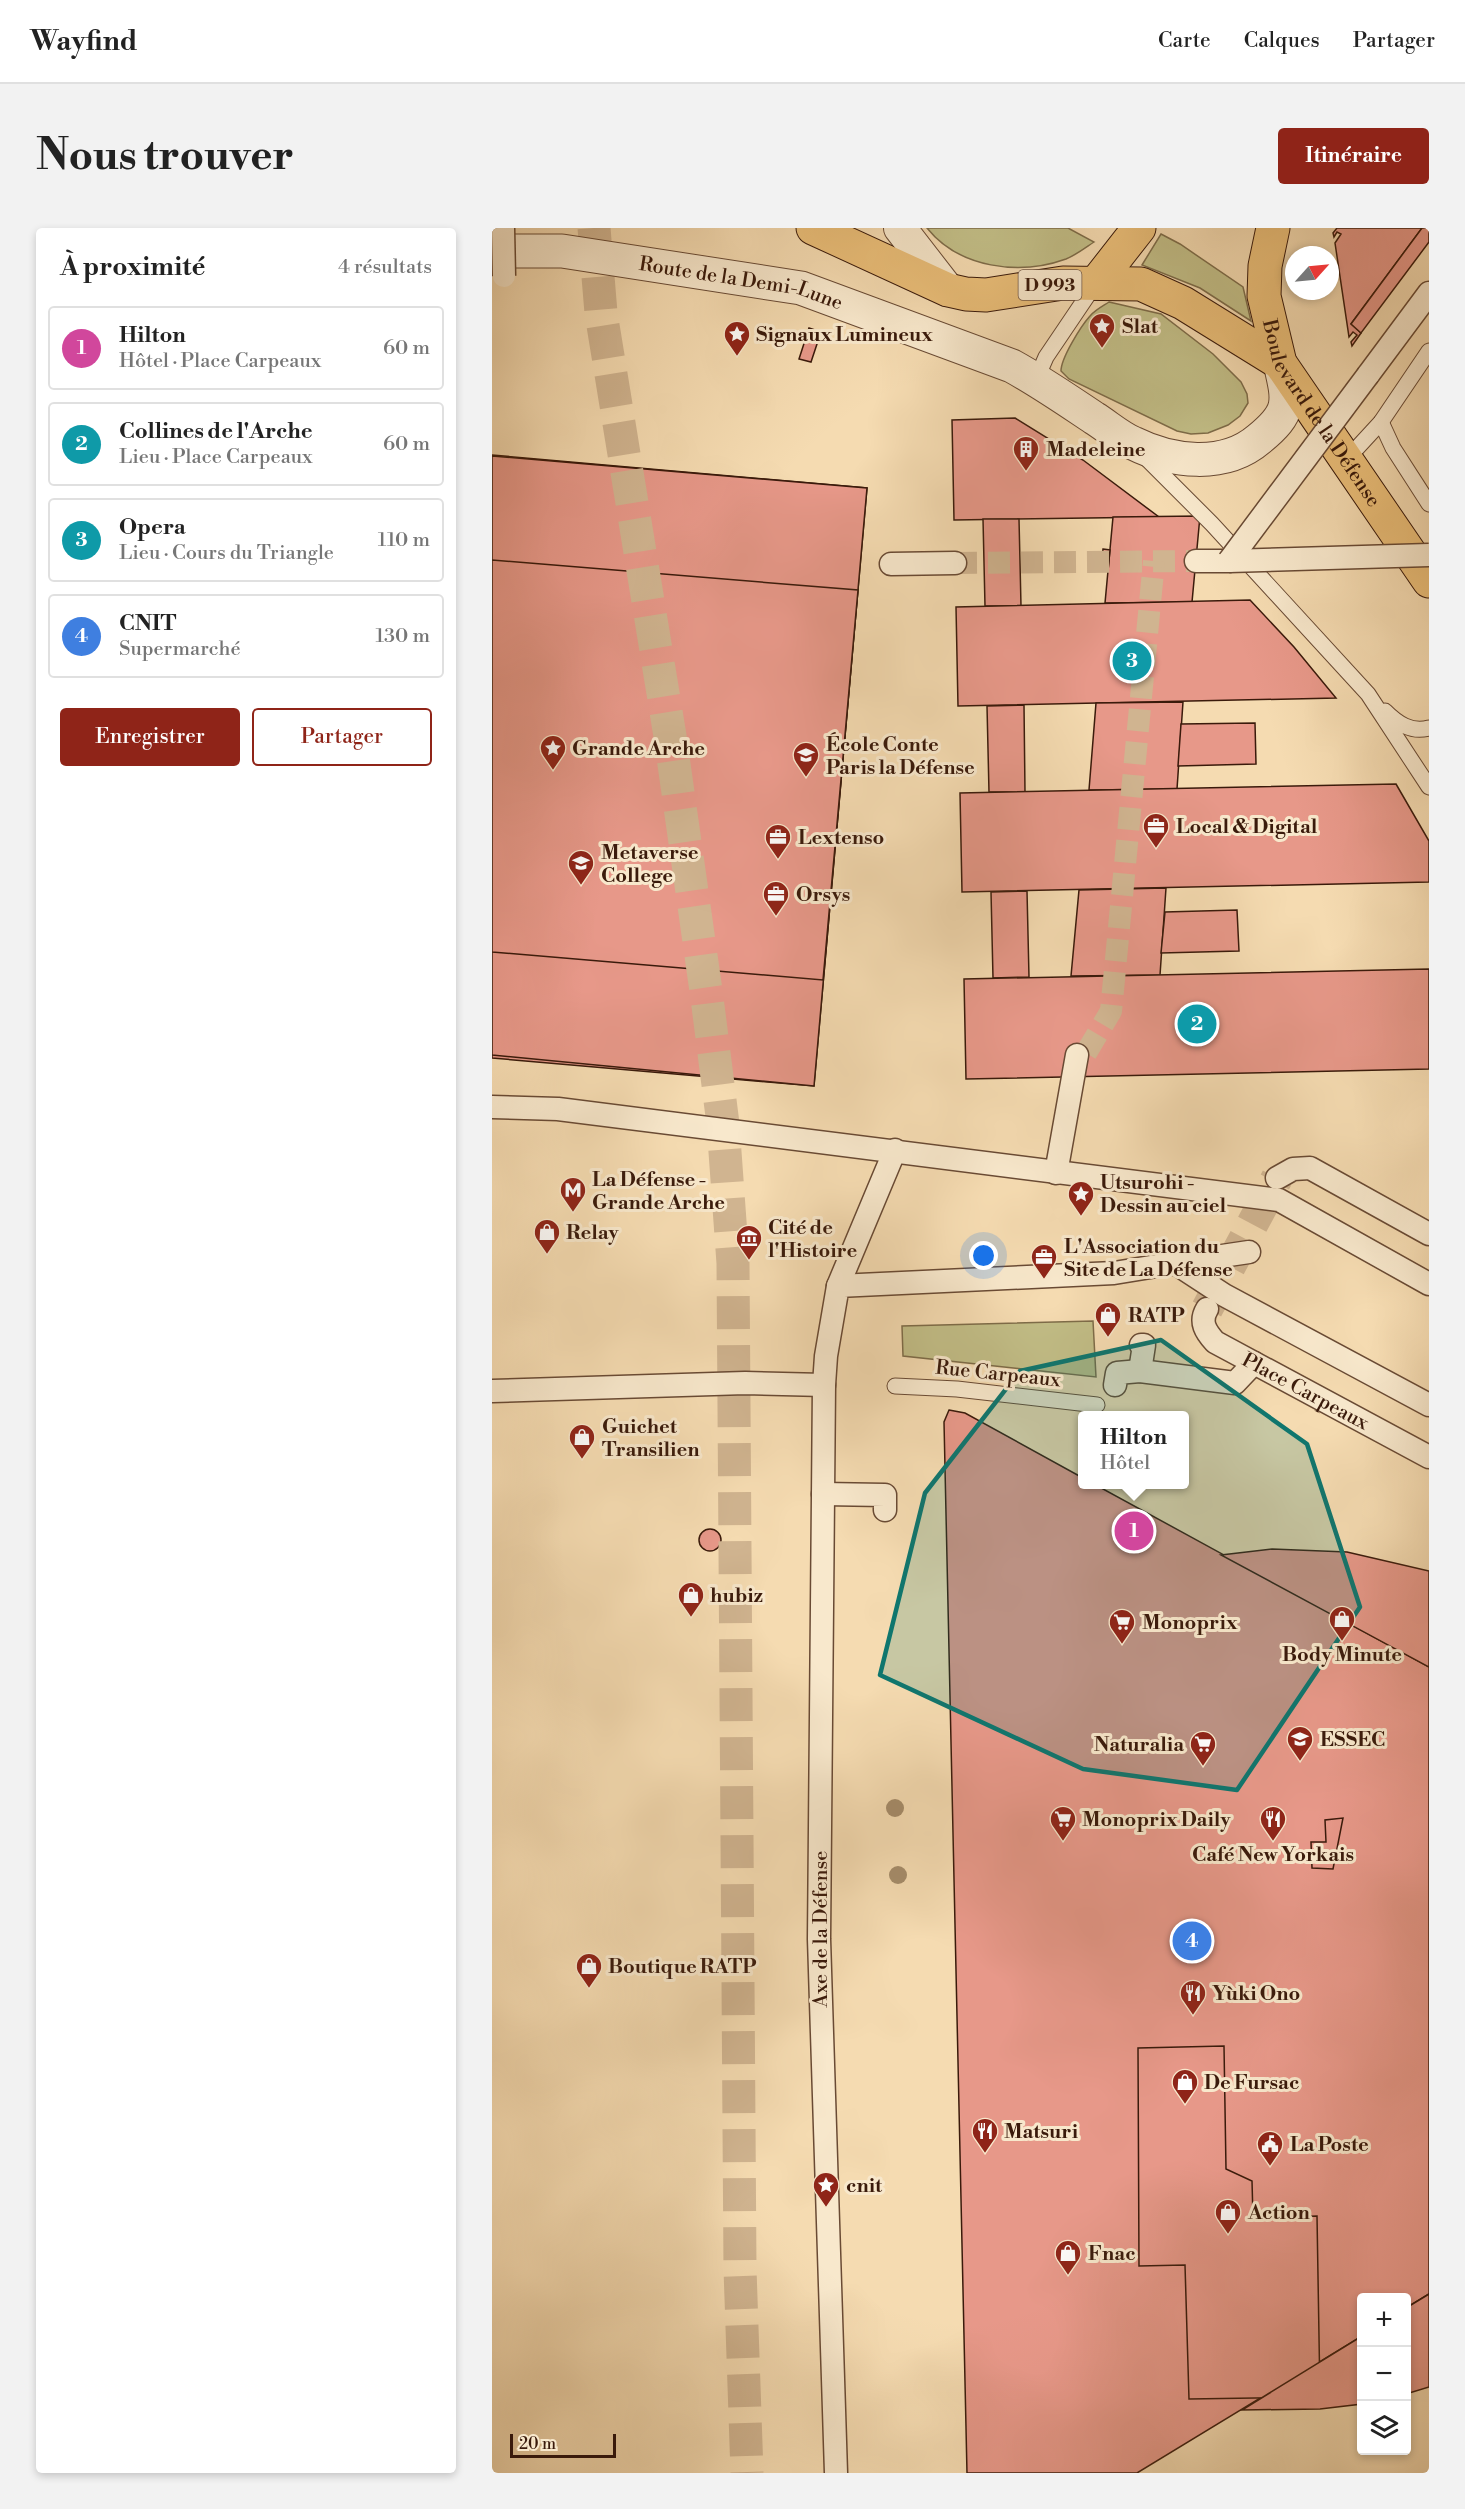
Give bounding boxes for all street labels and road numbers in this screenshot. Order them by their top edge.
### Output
street label: Route de la Demi-Lune [637,252,846,316]
road number: D 993 [1018,270,1082,300]
street label: Boulevard de la Défense [1256,316,1386,512]
street label: Place Carpeaux [1237,1348,1374,1437]
street label: Rue Carpeaux [934,1355,1063,1394]
street label: Axe de la Défense [809,1851,834,2008]

